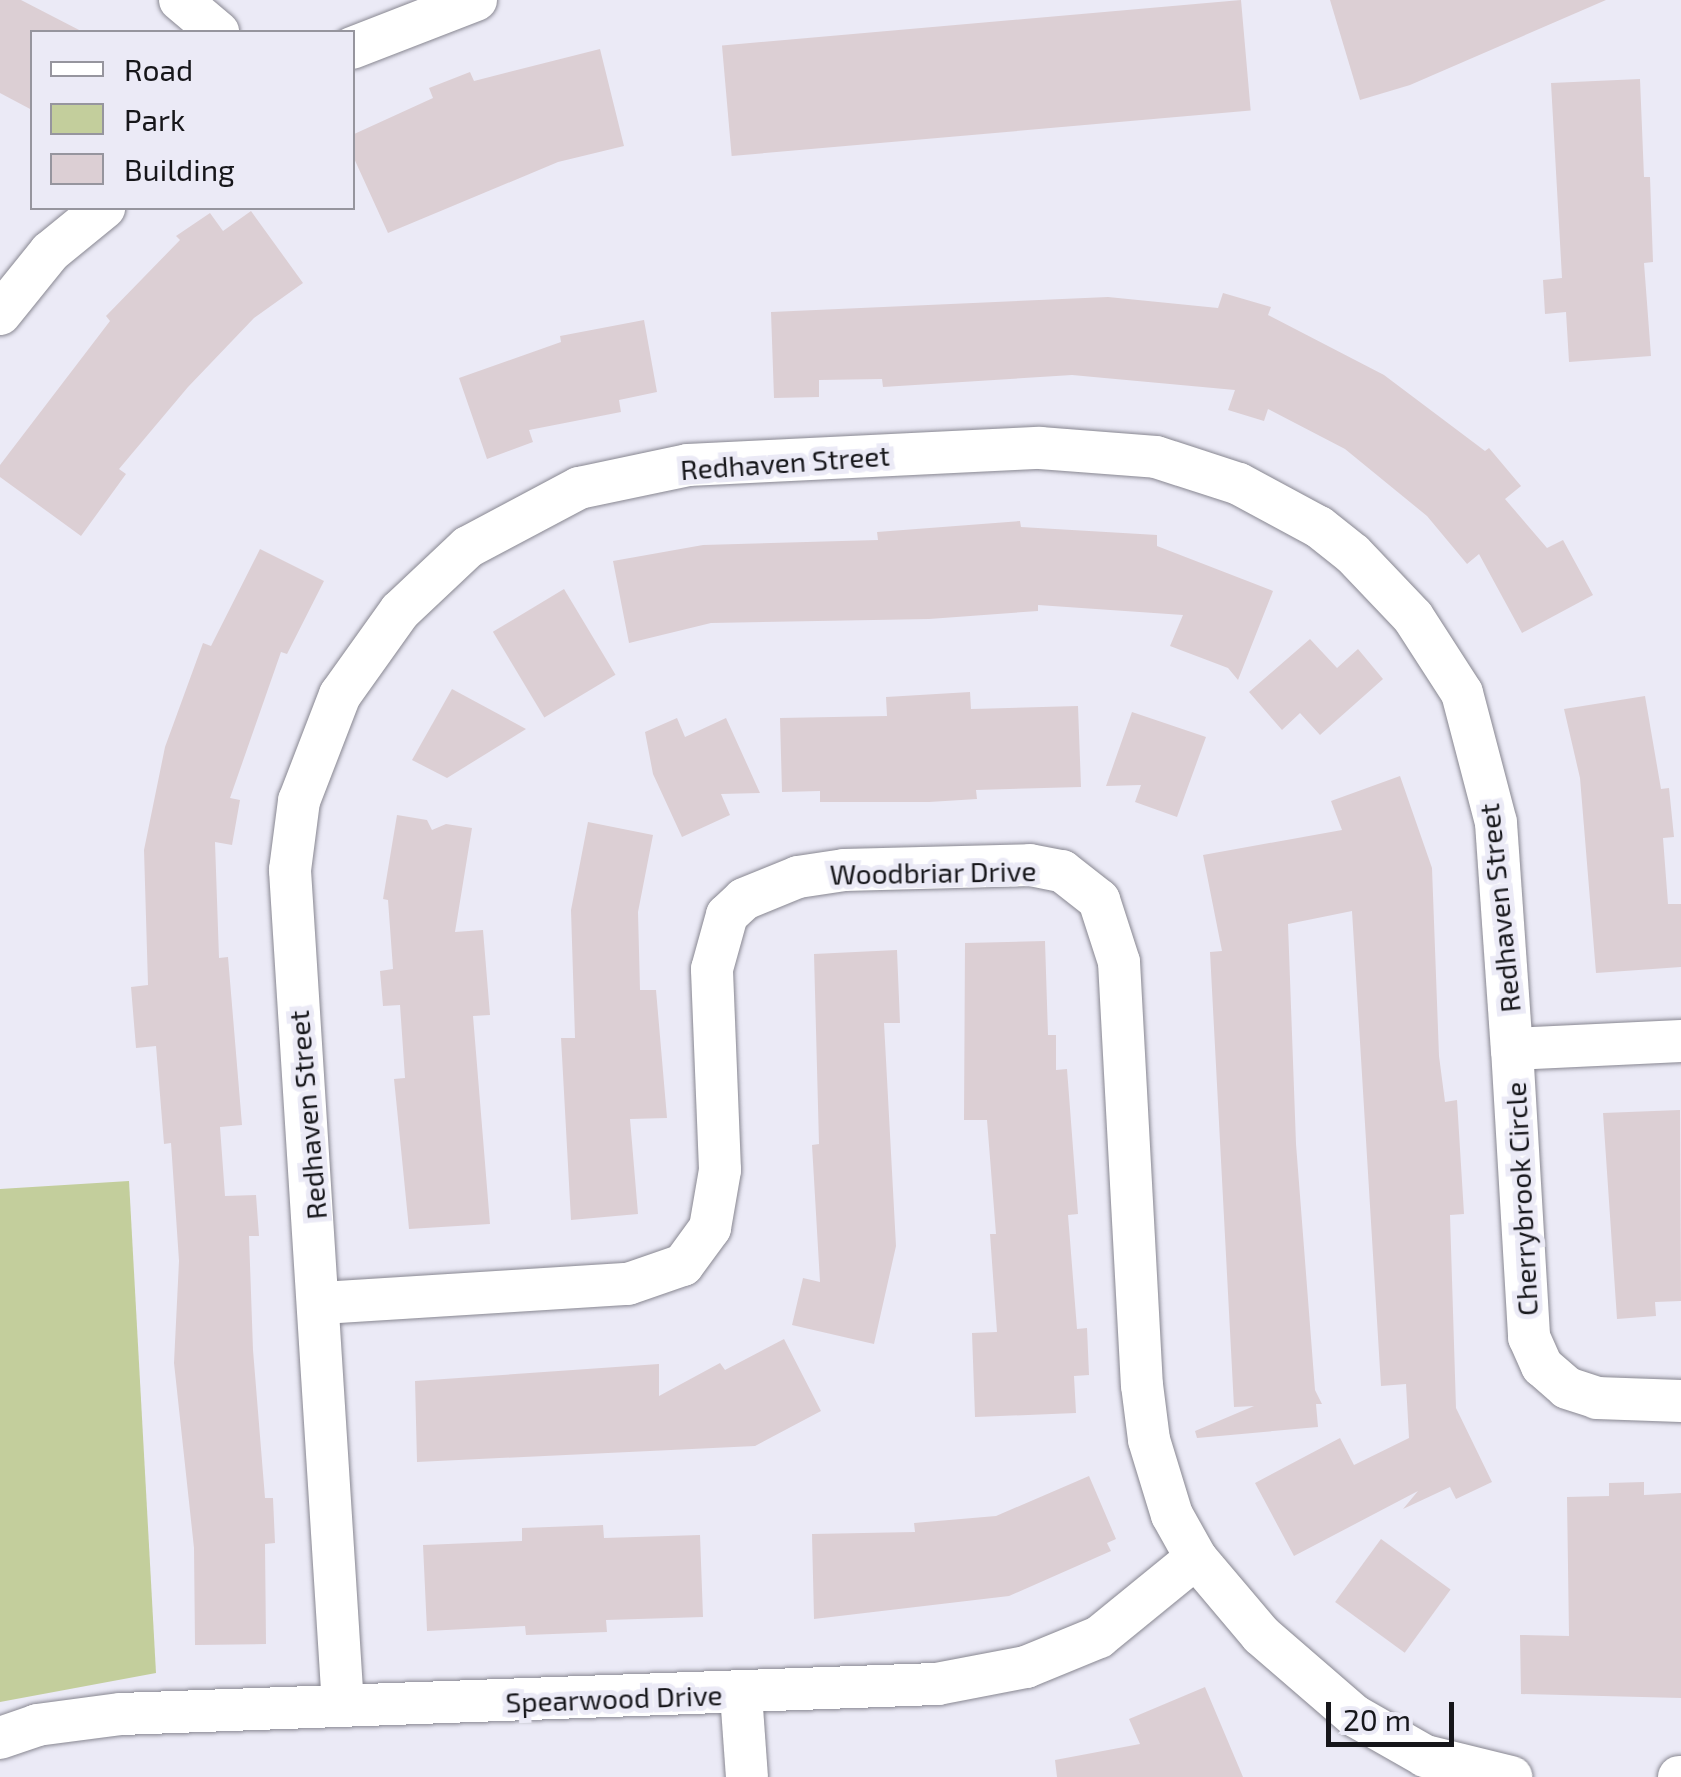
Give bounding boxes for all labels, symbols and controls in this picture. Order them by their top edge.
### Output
legend [30,30,355,210]
text: Road [124,51,193,87]
text: Park [124,101,185,137]
text: Building [124,151,235,187]
street label: Redhaven Street [679,438,891,486]
street label: Redhaven Street [1471,802,1527,1014]
street label: Woodbriar Drive [829,853,1037,891]
street label: Redhaven Street [281,1009,333,1221]
street label: Cherrybrook Circle [1498,1081,1544,1317]
street label: Spearwood Drive [505,1677,723,1719]
scale bar [1331,1682,1458,1744]
text: 20 m [1343,1701,1411,1737]

